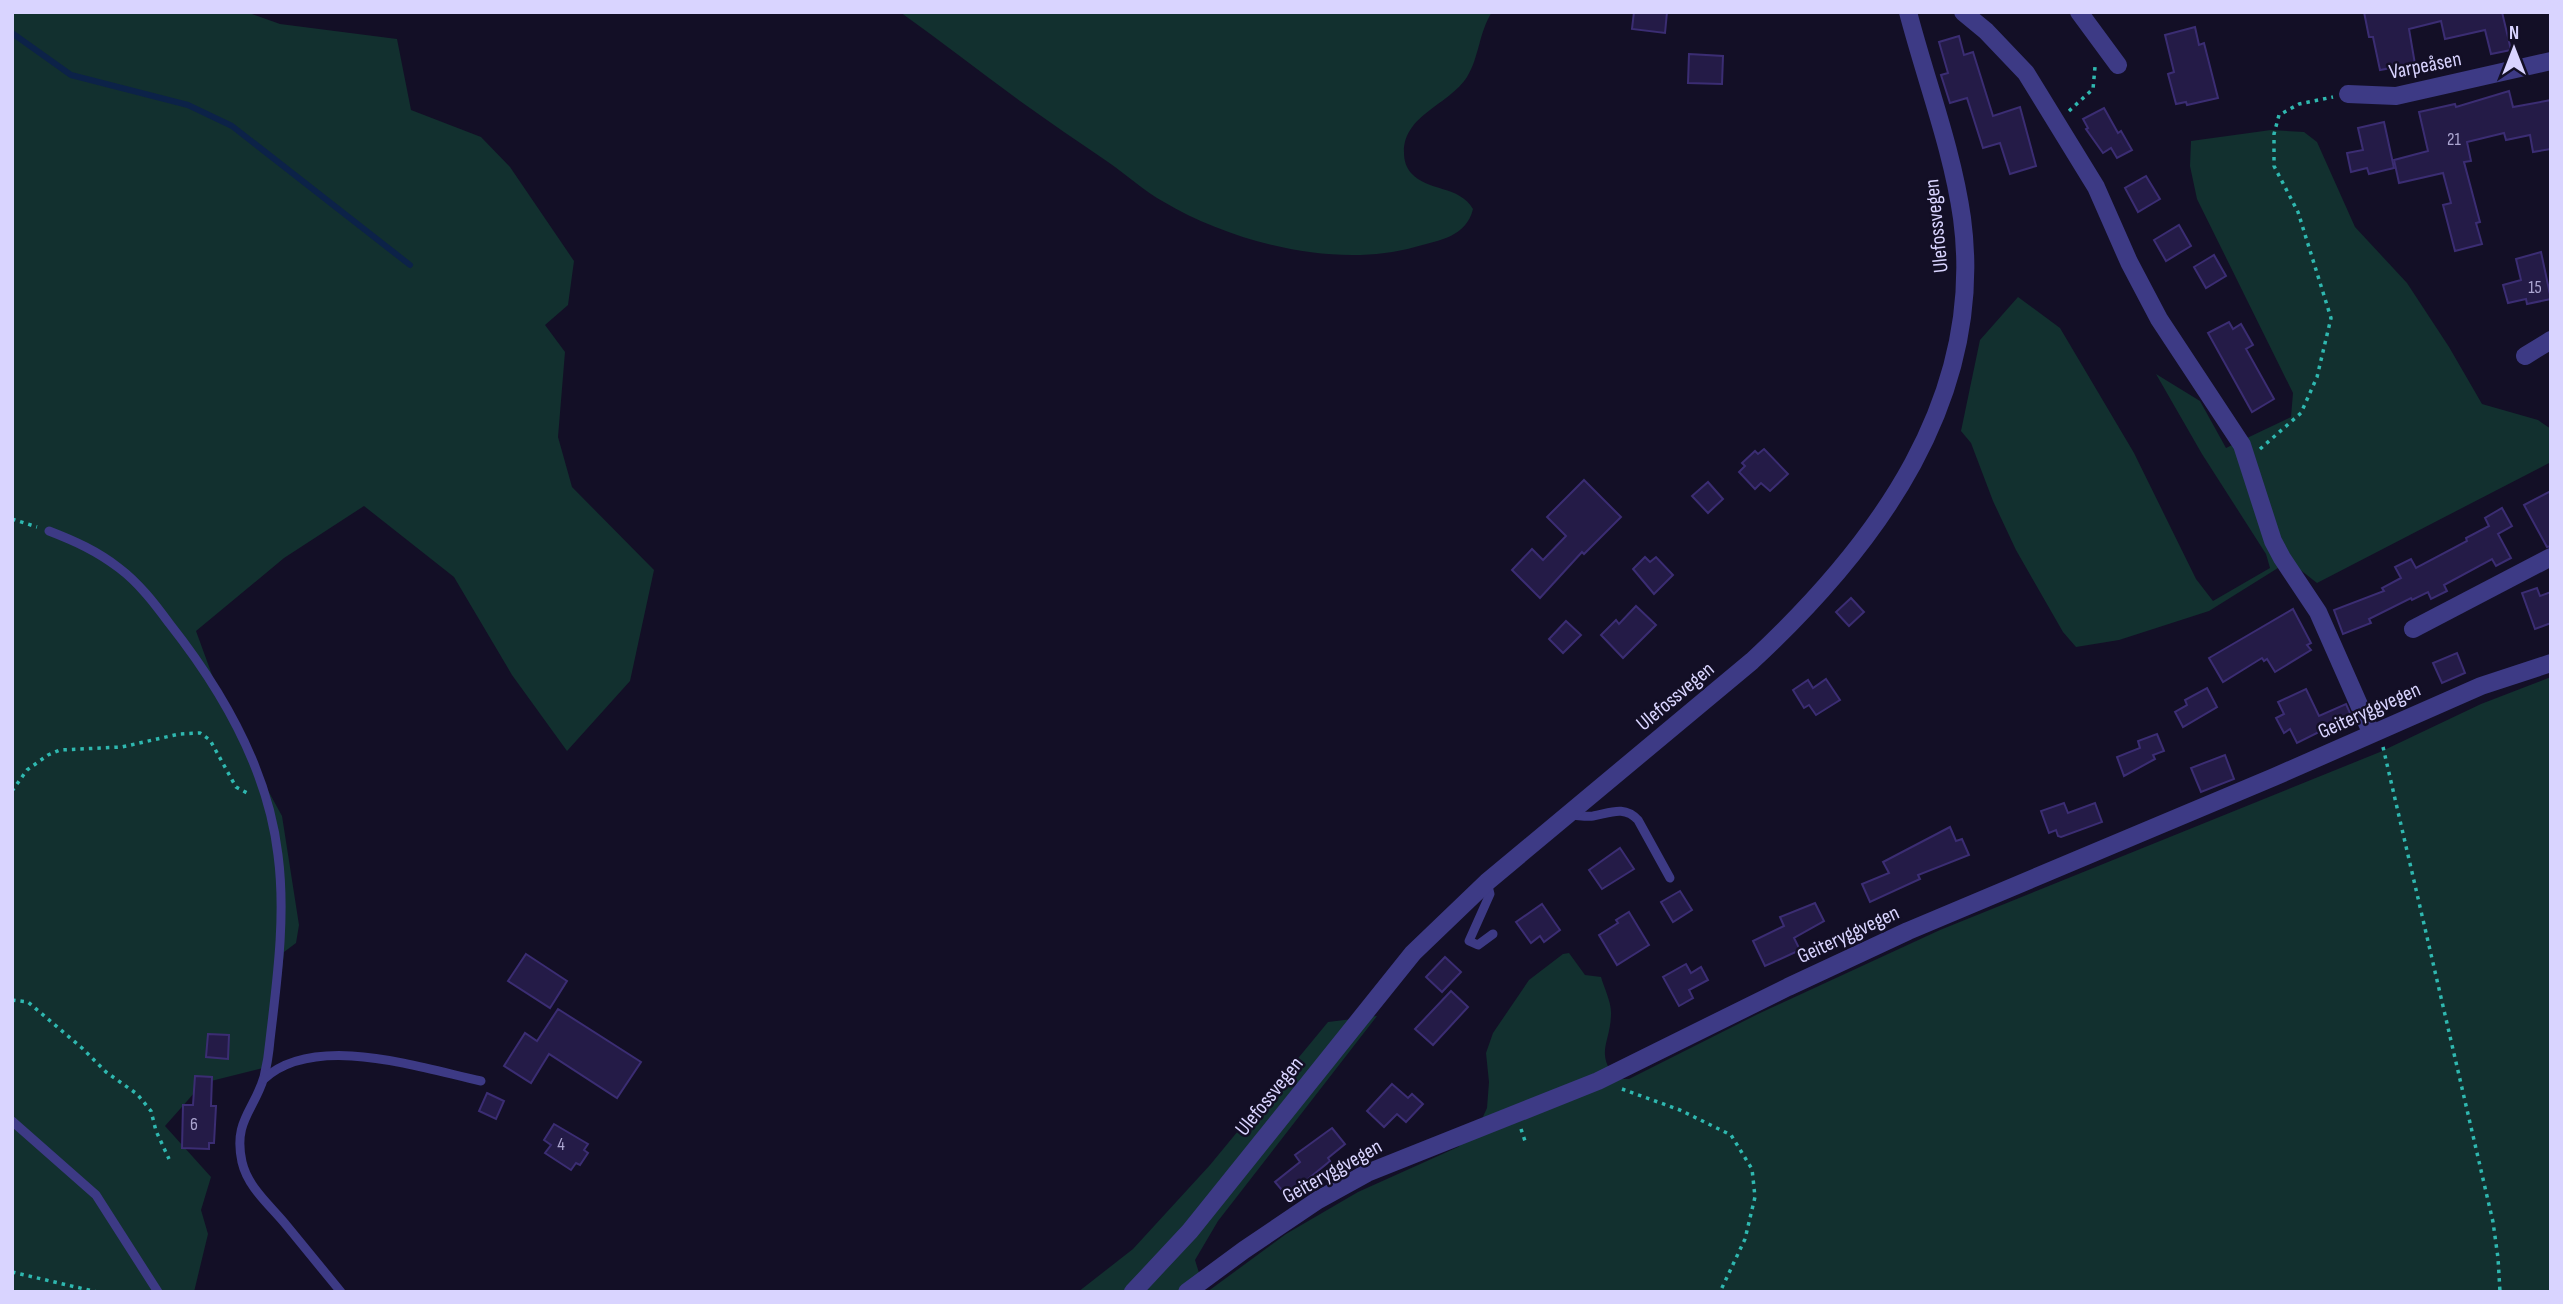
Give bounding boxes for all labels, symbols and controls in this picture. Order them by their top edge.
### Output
north arrow [2479,14,2549,84]
text: N [2509,22,2519,45]
street label: Varpeåsen [2387,46,2463,85]
house number: 21 [2447,129,2462,150]
street label: Ulefossvegen [1919,178,1954,274]
house number: 15 [2528,277,2542,298]
street label: Ulefossvegen [1631,657,1719,736]
street label: Geiteryggvegen [2314,677,2424,744]
street label: Geiteryggvegen [1793,900,1903,969]
street label: Ulefossvegen [1230,1052,1309,1141]
house number: 6 [190,1114,198,1135]
house number: 4 [557,1134,565,1155]
street label: Geiteryggvegen [1278,1134,1386,1209]

